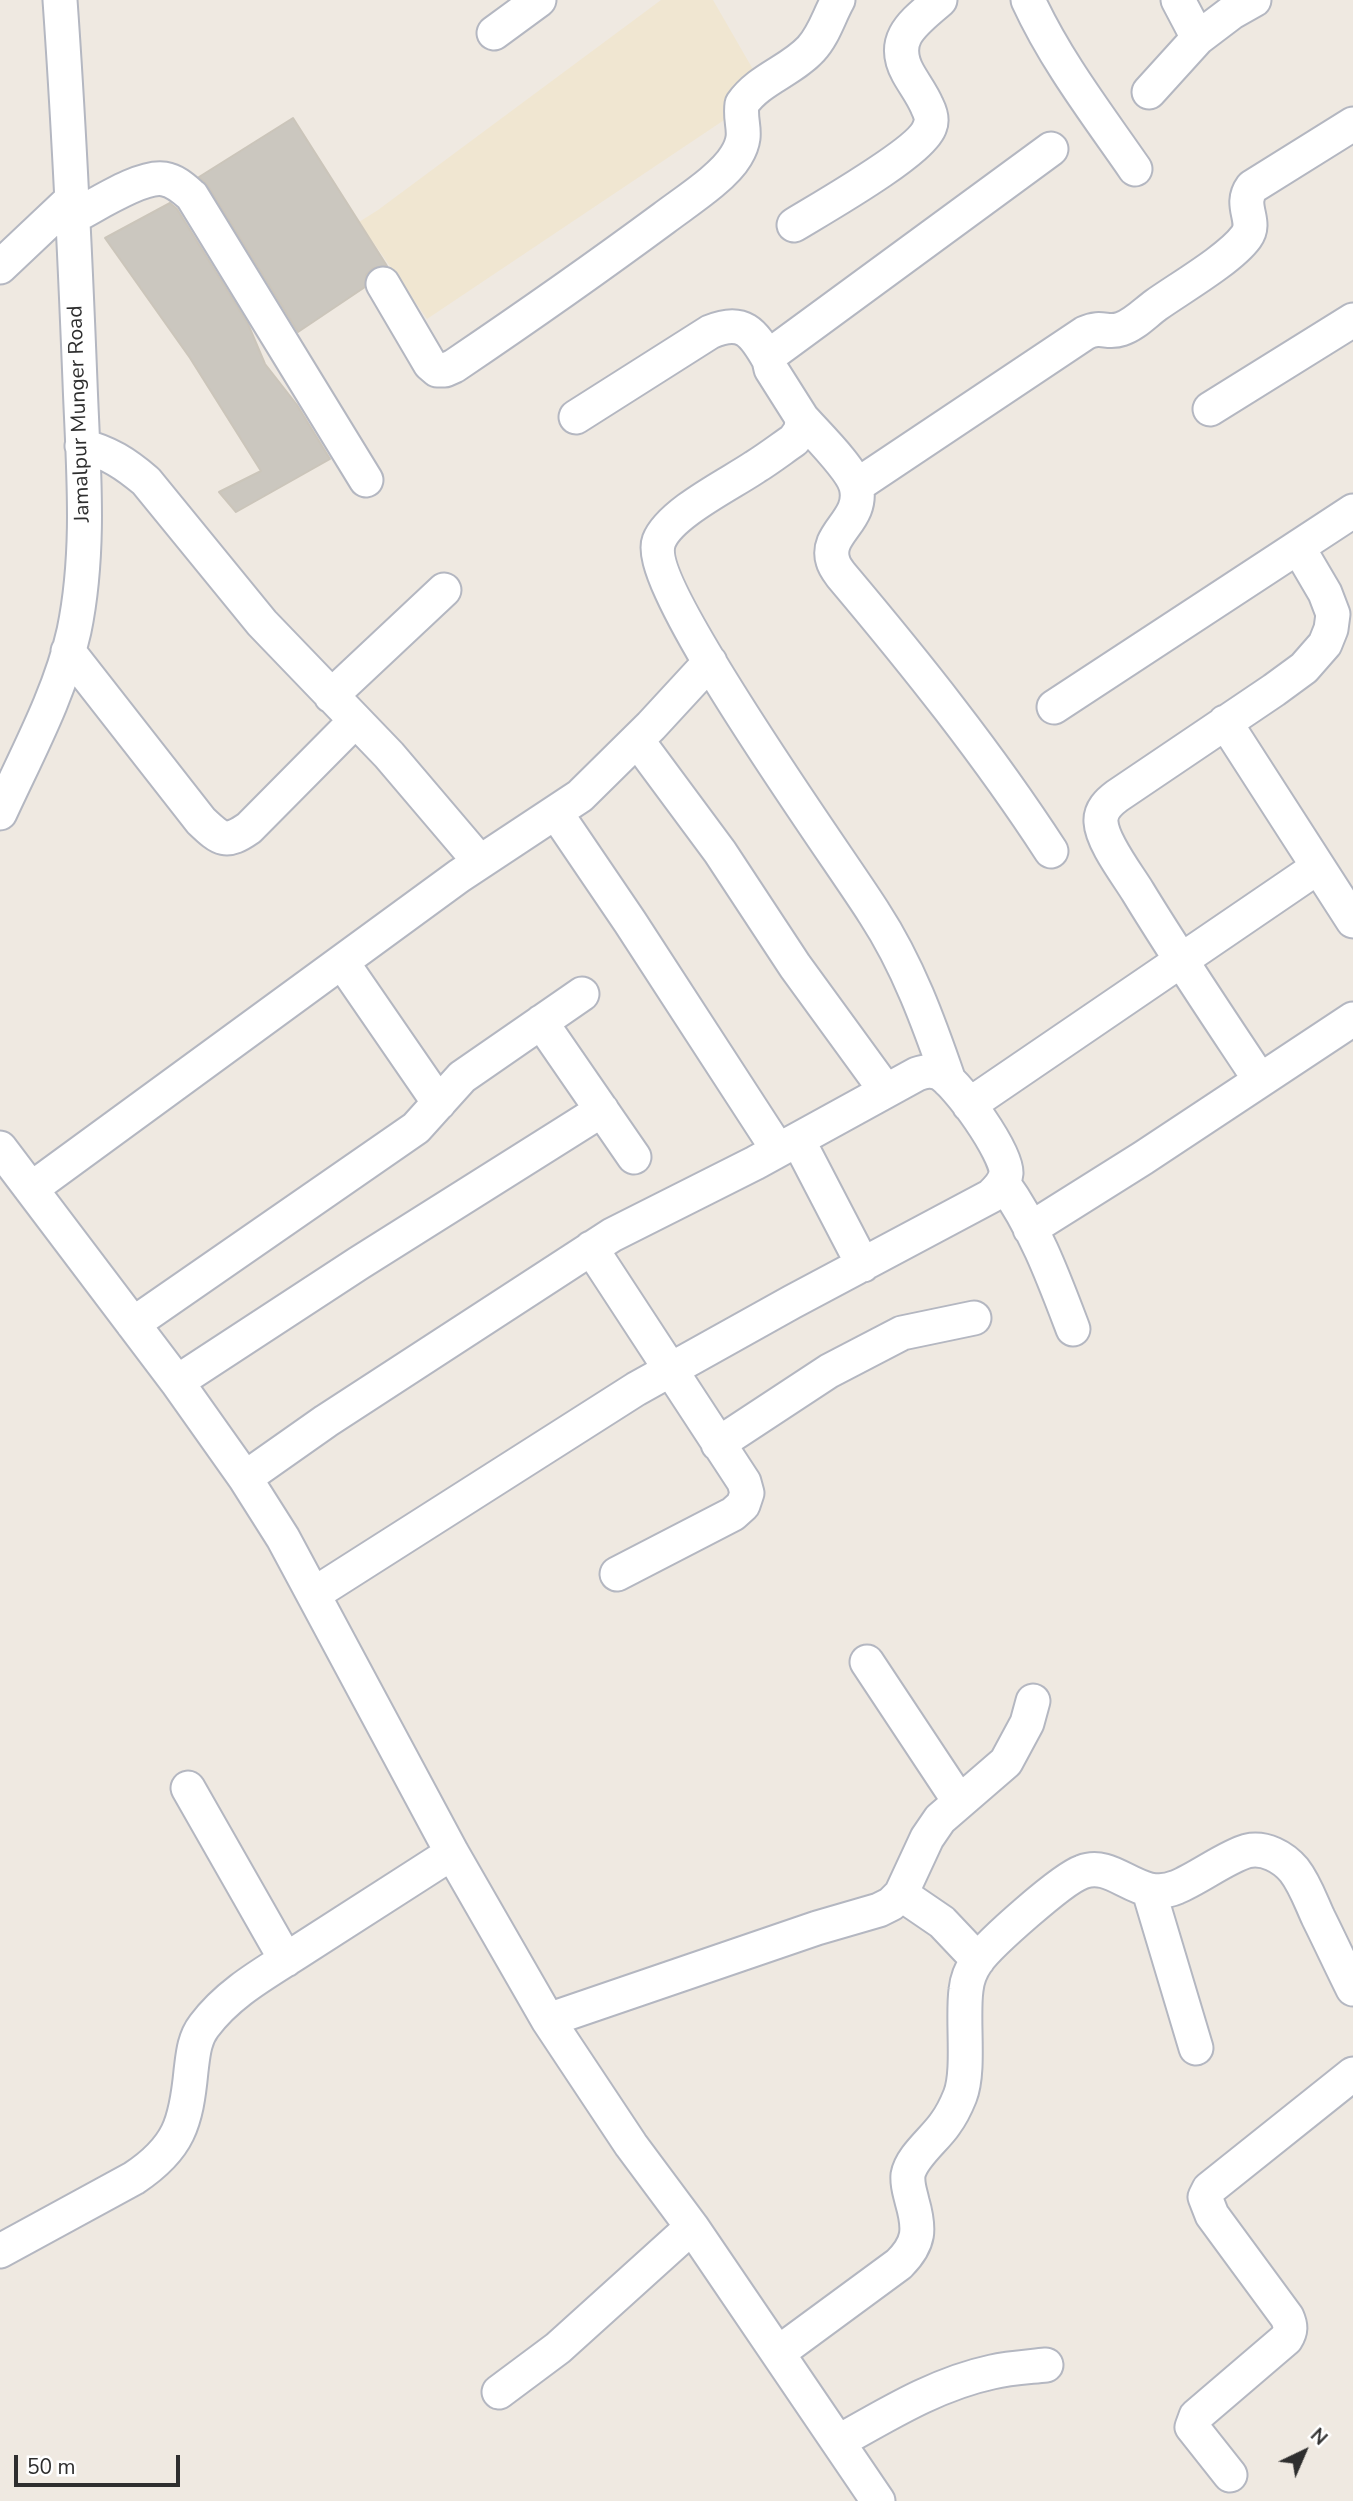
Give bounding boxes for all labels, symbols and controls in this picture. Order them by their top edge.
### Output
street label: Jamalpur Munger Road [64,305,96,523]
north arrow [1269,2417,1339,2487]
text: N [1304,2423,1333,2451]
scale bar [18,2442,184,2486]
text: 50 m [27,2453,76,2481]

